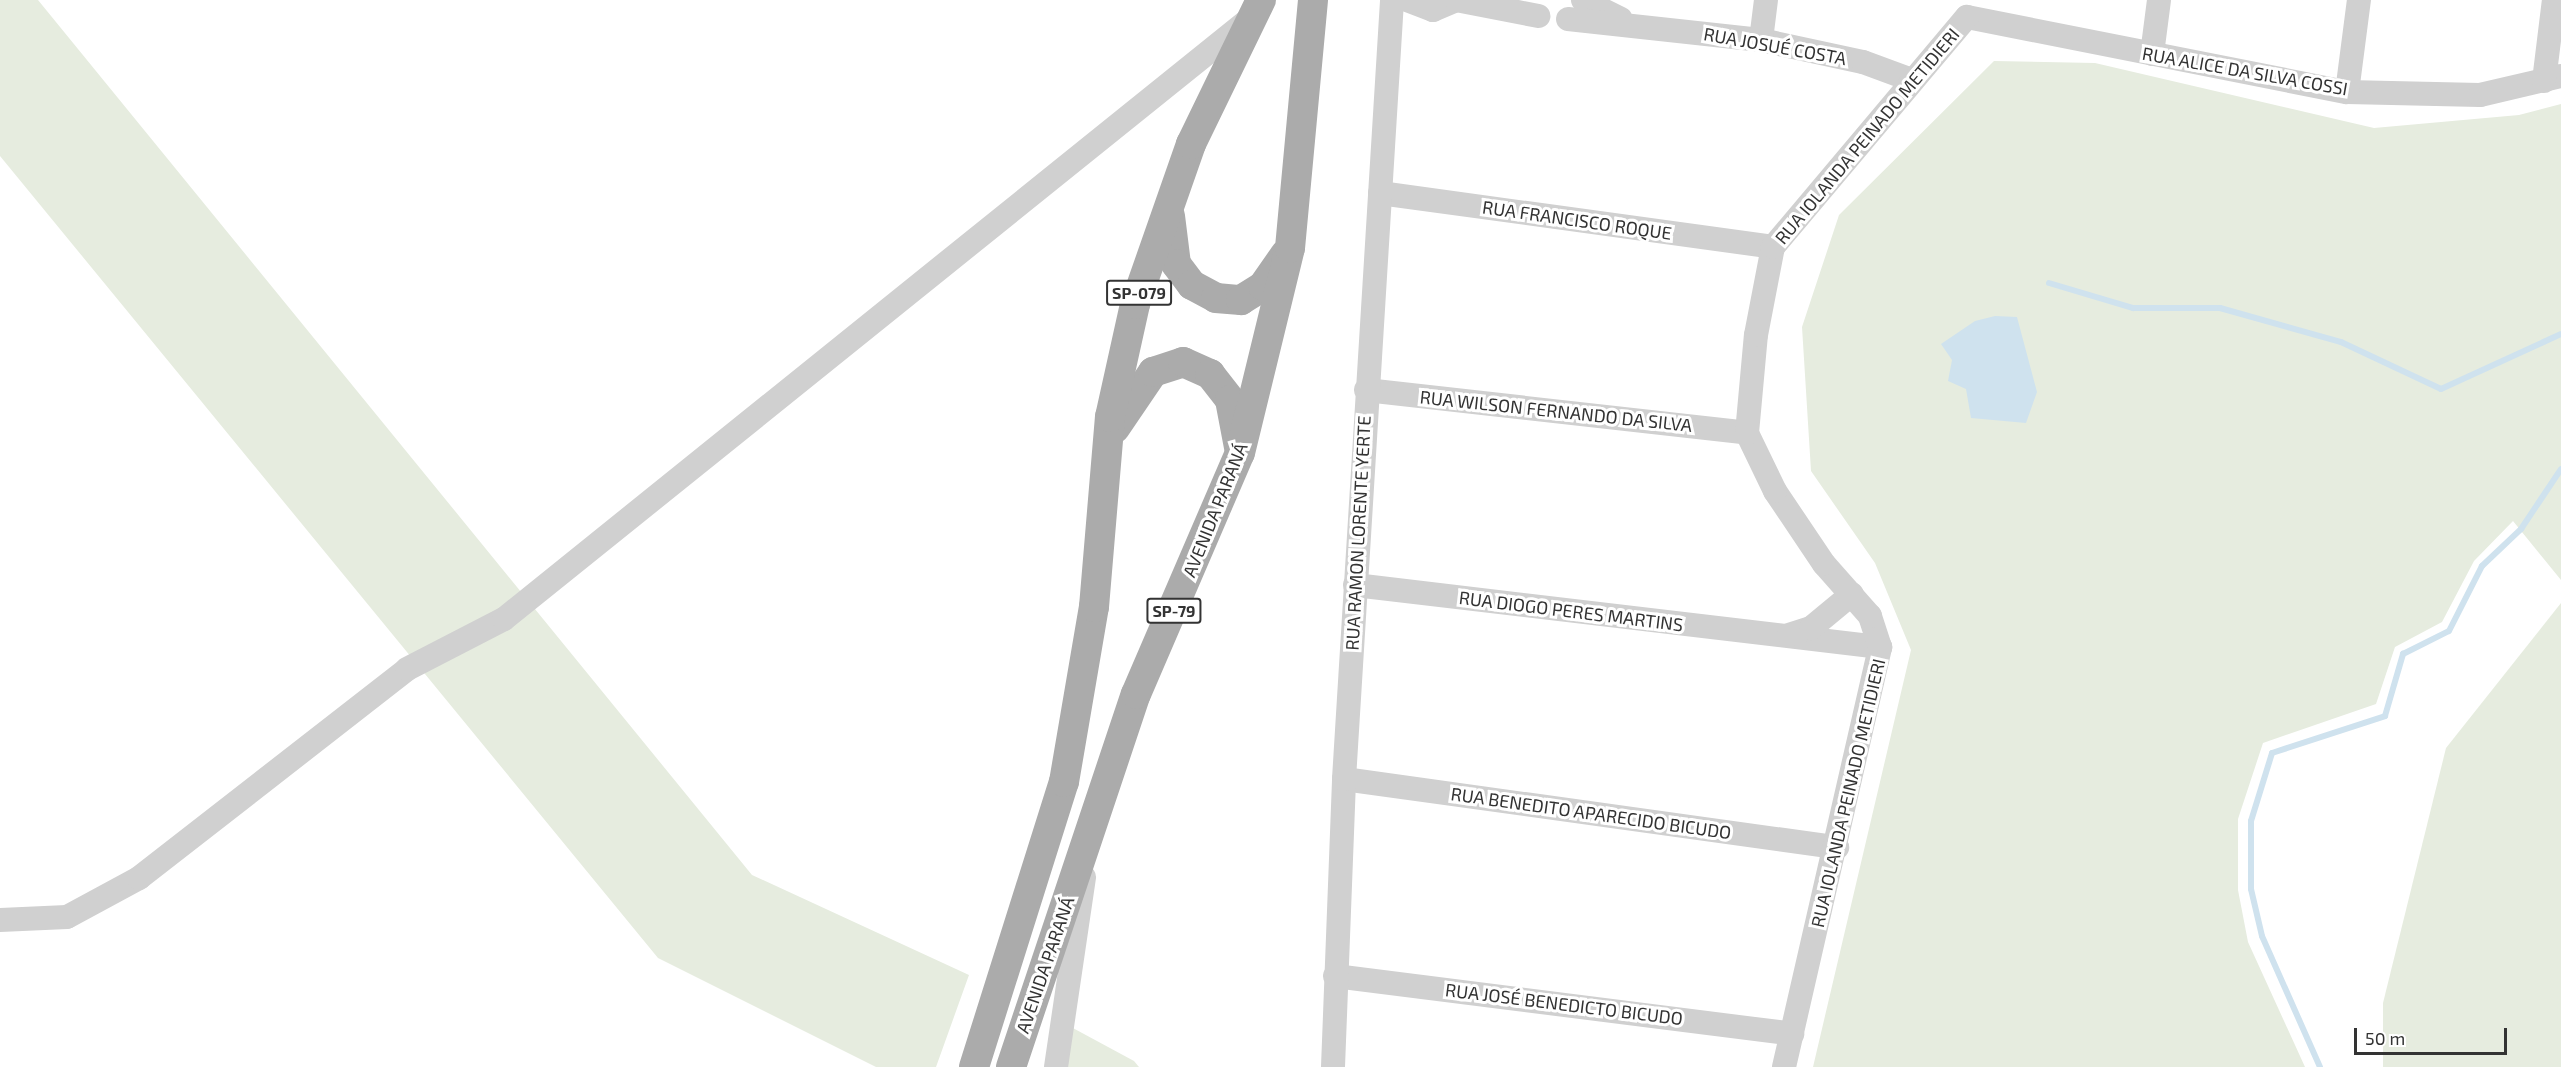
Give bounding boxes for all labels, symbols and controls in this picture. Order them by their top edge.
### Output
street label: RUA JOSUÉ COSTA [1702,23,1848,69]
street label: RUA IOLANDA PEINADO METIDIERI [1770,23,1964,249]
street label: RUA ALICE DA SILVA COSSI [2140,42,2350,100]
street label: RUA FRANCISCO ROQUE [1481,196,1673,244]
road number: SP-079 [1106,280,1172,306]
street label: RUA WILSON FERNANDO DA SILVA [1418,386,1694,436]
street label: RUA RAMON LORENTE YERTE [1341,414,1375,652]
street label: AVENIDA PARANÁ [1178,439,1252,581]
street label: RUA DIOGO PERES MARTINS [1457,586,1685,636]
road number: SP-79 [1146,598,1202,624]
street label: RUA IOLANDA PEINADO METIDIERI [1806,656,1890,930]
street label: RUA BENEDITO APARECIDO BICUDO [1449,783,1733,843]
street label: AVENIDA PARANÁ [1011,894,1079,1036]
street label: RUA JOSÉ BENEDICTO BICUDO [1444,979,1684,1029]
scale bar [2357,1016,2510,1054]
text: 50 m [2365,1027,2405,1049]

